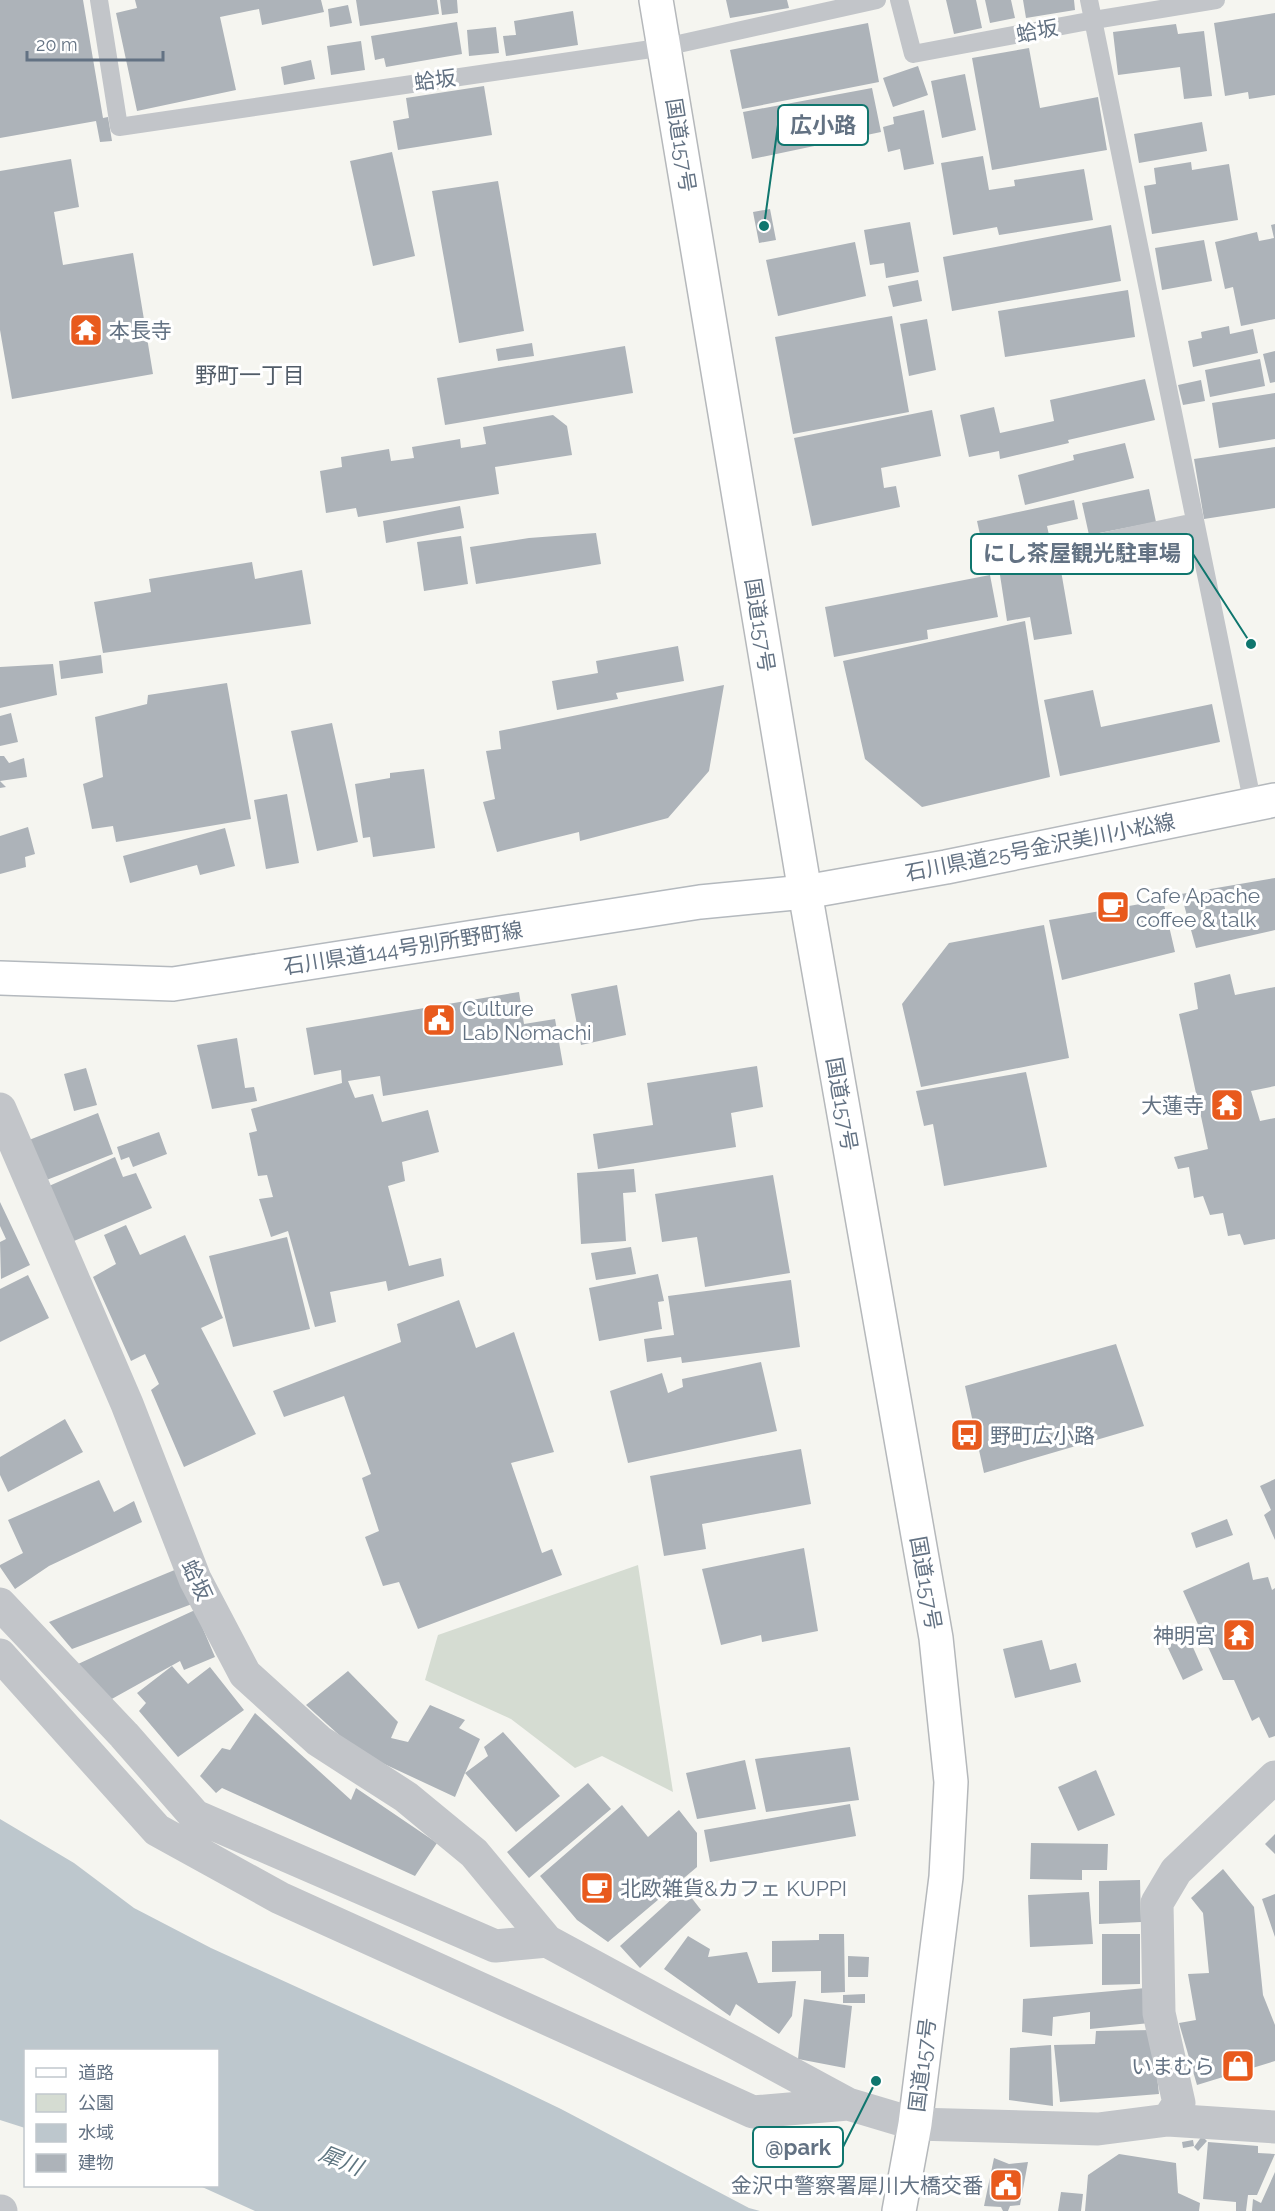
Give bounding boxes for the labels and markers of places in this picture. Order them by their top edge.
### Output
callout: 広小路 [778,105,868,145]
temple icon: 本長寺 [68,312,104,348]
place label: 本長寺 [109,318,172,343]
callout: にし茶屋観光駐車場 [971,534,1193,574]
place label: Cafe Apache coffee & talk [1136,883,1260,932]
cafe icon: Cafe Apache coffee & talk [1095,889,1131,925]
place label: Culture Lab Nomachi [462,996,592,1045]
public building icon: Culture Lab Nomachi [421,1002,457,1038]
temple icon: 大蓮寺 [1209,1087,1245,1123]
place label: 大蓮寺 [1141,1093,1204,1118]
bus stop icon: 野町広小路 [949,1417,985,1453]
place label: 野町広小路 [990,1423,1095,1448]
temple icon: 神明宮 [1221,1617,1257,1653]
place label: 神明宮 [1153,1623,1216,1648]
cafe icon: 北欧雑貨&カフェ KUPPI [579,1870,615,1906]
place label: 北欧雑貨&カフェ KUPPI [620,1876,847,1901]
shop icon: いまむら [1220,2048,1256,2084]
place label: いまむら [1131,2054,1215,2079]
callout: @park [753,2127,843,2167]
public building icon: 金沢中警察署犀川大橋交番 [988,2167,1024,2203]
place label: 金沢中警察署犀川大橋交番 [731,2173,983,2198]

